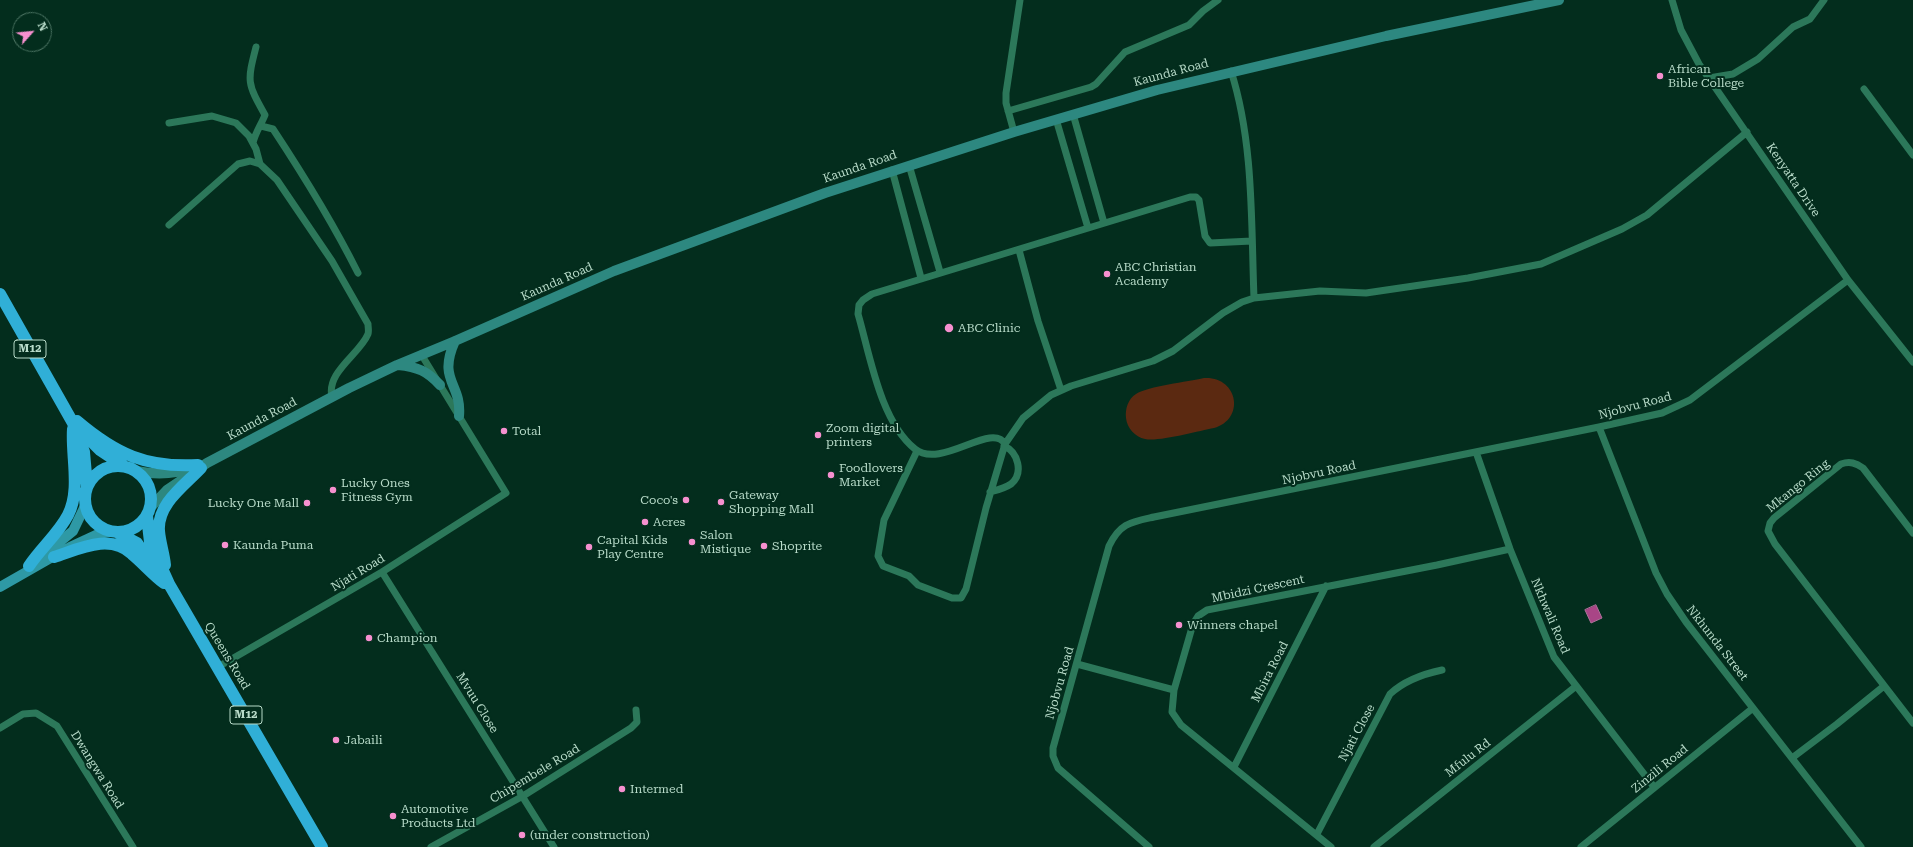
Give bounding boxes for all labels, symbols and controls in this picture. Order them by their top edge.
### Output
north arrow [12,12,52,52]
text: N [35,20,50,34]
street label: Kaunda Road [1132,56,1210,90]
place label: African Bible College [1668,62,1744,90]
marker: African Bible College [1655,71,1665,81]
street label: Kenyatta Drive [1763,140,1823,220]
street label: Kaunda Road [821,148,899,186]
street label: Kaunda Road [519,260,595,304]
place label: ABC Christian Academy [1115,260,1196,288]
marker: ABC Christian Academy [1102,269,1112,279]
place label: ABC Clinic [958,321,1020,335]
marker: ABC Clinic [943,322,955,334]
road number: M12 [14,340,46,358]
street label: Njobvu Road [1597,389,1673,423]
street label: Kaunda Road [225,395,299,443]
place label: Zoom digital printers [826,421,899,449]
place label: Total [512,424,541,438]
marker: Total [499,426,509,436]
marker: Zoom digital printers [813,430,823,440]
street label: Mkango Ring [1764,456,1832,516]
street label: Njobvu Road [1281,458,1357,488]
place label: Foodlovers Market [839,461,903,489]
marker: Foodlovers Market [826,470,836,480]
place label: Lucky Ones Fitness Gym [341,476,413,504]
marker: Lucky Ones Fitness Gym [328,485,338,495]
place label: Gateway Shopping Mall [729,488,814,516]
place label: Coco's [640,493,678,507]
marker: Coco's [681,495,691,505]
place label: Lucky One Mall [208,496,299,510]
marker: Gateway Shopping Mall [716,497,726,507]
marker: Lucky One Mall [302,498,312,508]
place label: Acres [653,515,685,529]
marker: Acres [640,517,650,527]
place label: Salon Mistique [700,528,751,556]
place label: Capital Kids Play Centre [597,533,667,561]
marker: Salon Mistique [687,537,697,547]
place label: Kaunda Puma [233,538,313,552]
place label: Shoprite [772,539,822,553]
marker: Kaunda Puma [220,540,230,550]
marker: Shoprite [759,541,769,551]
marker: Capital Kids Play Centre [584,542,594,552]
street label: Njati Road [328,551,388,595]
street label: Mbidzi Crescent [1210,572,1306,606]
street label: Nkhwali Road [1528,576,1572,656]
street label: Nkhunda Street [1683,603,1751,683]
place label: Winners chapel [1187,618,1278,632]
street label: Queens Road [201,620,253,692]
marker: Winners chapel [1174,620,1184,630]
place label: Champion [377,631,438,645]
marker: Champion [364,633,374,643]
street label: Mbira Road [1248,639,1292,705]
street label: Njobvu Road [1043,645,1077,721]
street label: Mvuu Close [453,670,501,736]
street label: Njati Close [1336,702,1378,764]
road number: M12 [230,706,262,724]
street label: Dwangwa Road [67,728,127,812]
place label: Jabaili [344,733,382,747]
marker: Jabaili [331,735,341,745]
street label: Mfulu Rd [1442,736,1494,780]
street label: Chipembele Road [487,741,583,807]
street label: Zinzili Road [1629,742,1691,796]
place label: Intermed [630,782,683,796]
marker: Intermed [617,784,627,794]
place label: Automotive Products Ltd [401,802,476,830]
marker: Automotive Products Ltd [388,811,398,821]
place label: (under construction) [530,828,650,842]
marker: (under construction) [517,830,527,840]

